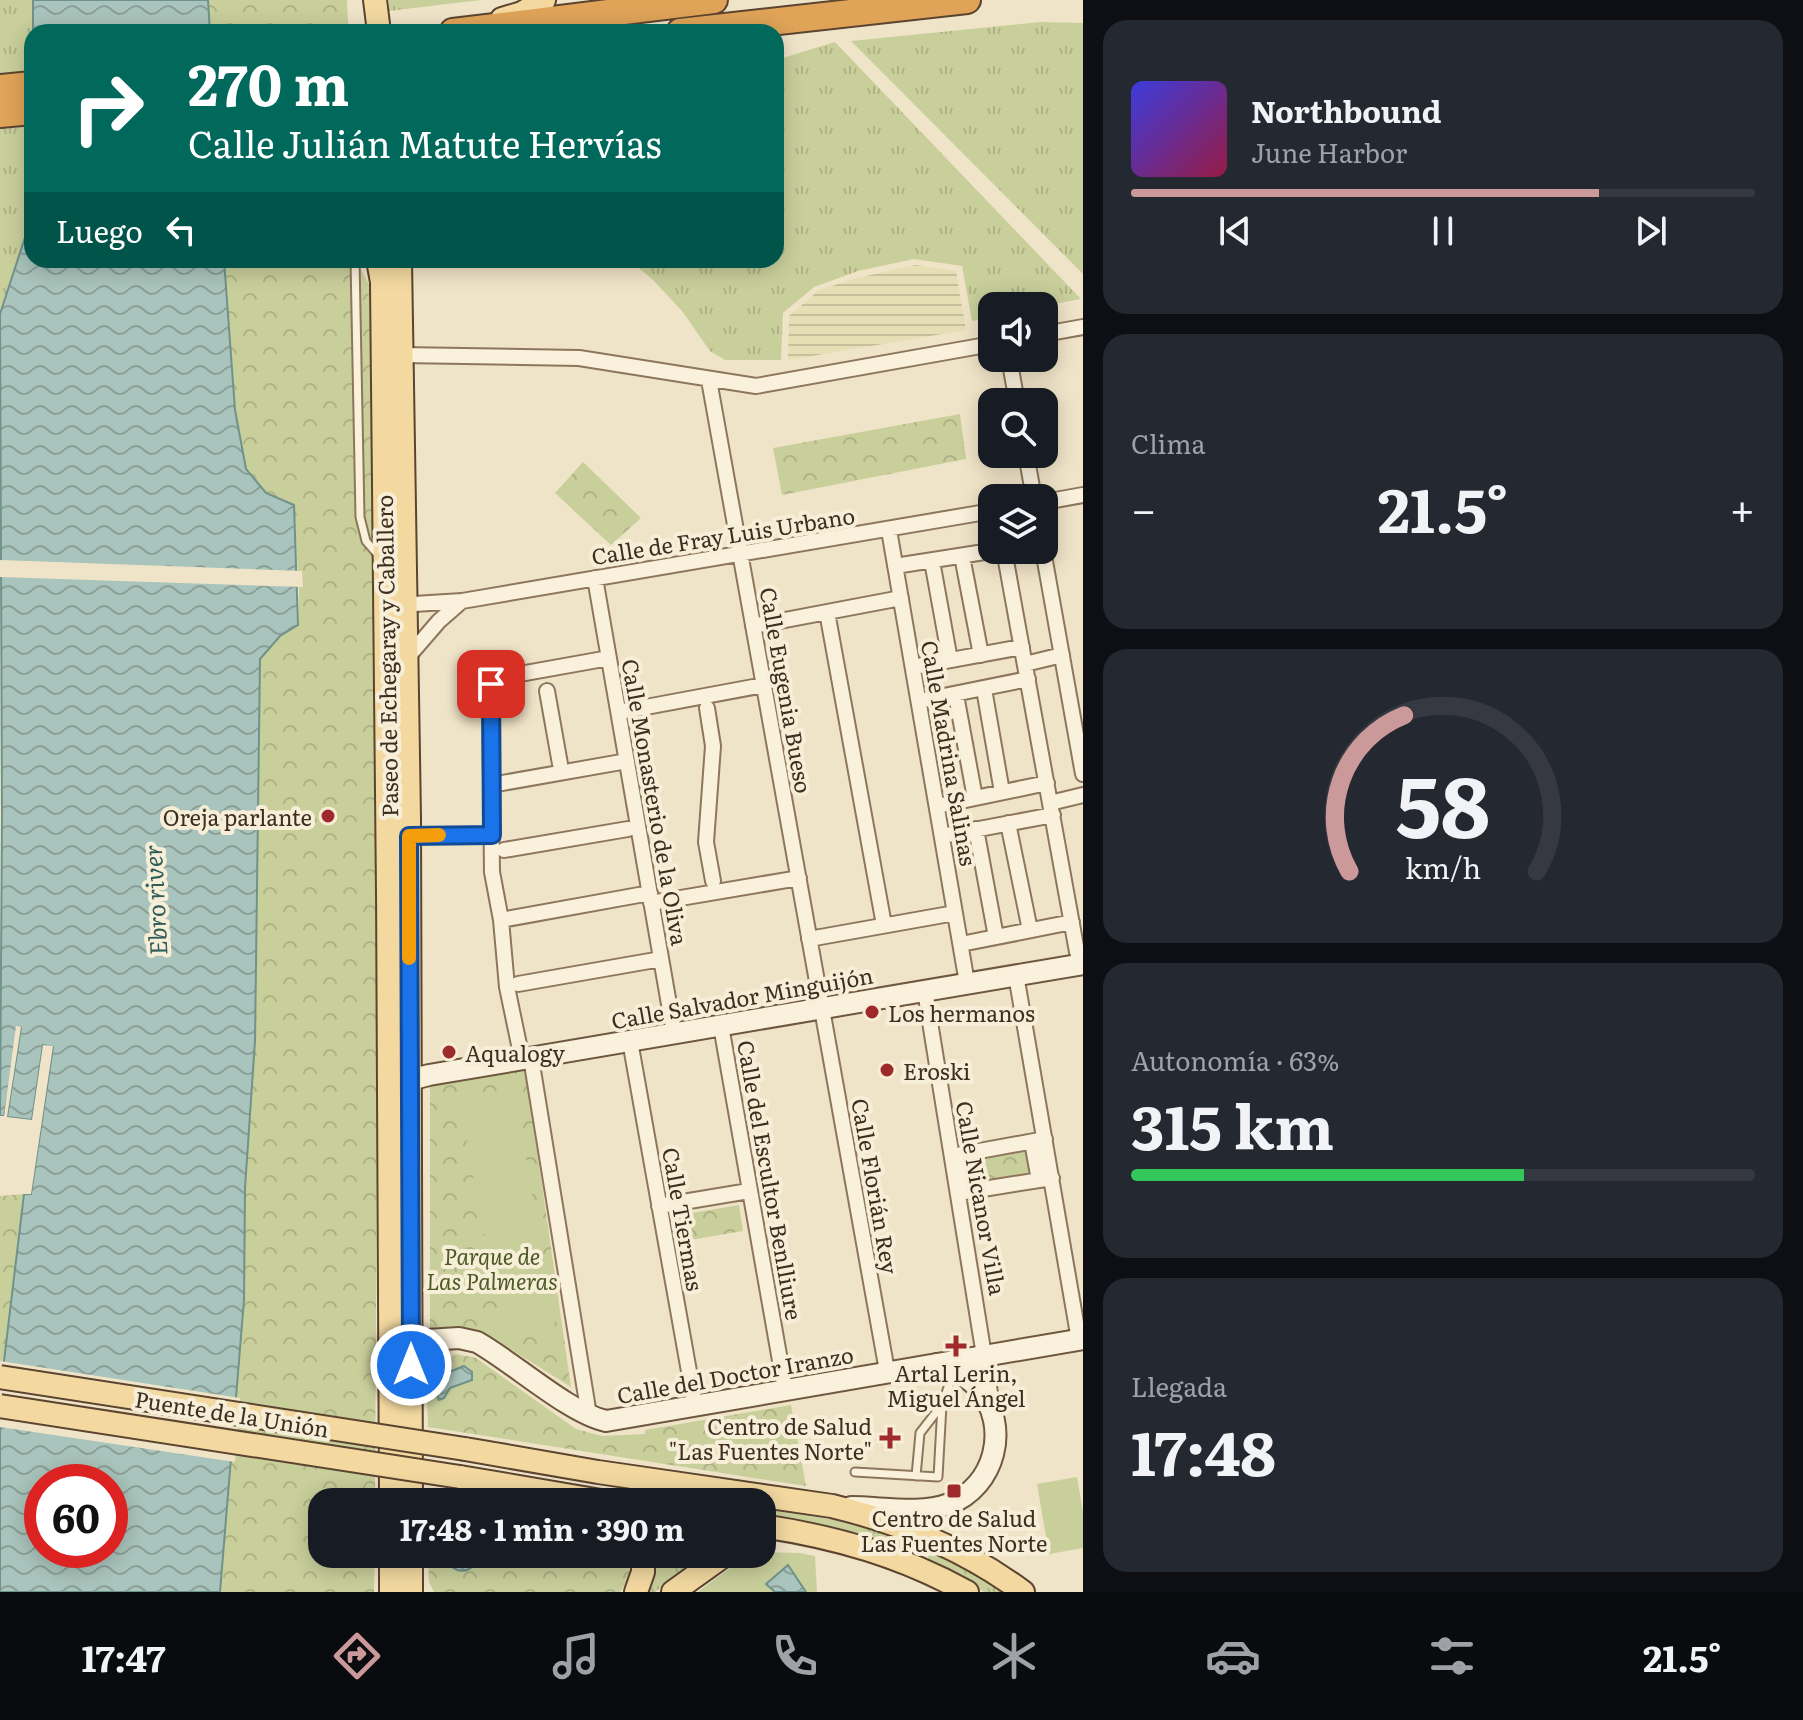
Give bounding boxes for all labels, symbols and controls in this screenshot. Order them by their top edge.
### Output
text: 270 m [188,40,349,123]
icon: right [56,56,160,160]
text: Northbound [1251,88,1442,132]
text: Calle Julián Matute Hervías [188,116,662,169]
text: June Harbor [1251,132,1407,171]
text: Luego [56,208,143,252]
icon: left [159,208,203,252]
icon: previous [1213,209,1257,253]
icon: pause [1421,209,1465,253]
icon: next [1629,209,1673,253]
map controls [978,292,1058,564]
button: sound [978,292,1058,372]
button: search [978,388,1058,468]
text: Clima [1131,423,1206,462]
text: 21.5° [1378,462,1508,551]
text: − [1131,474,1157,540]
text: + [1729,474,1755,540]
button: layers [978,484,1058,564]
street label: Paseo de Echegaray y Caballero [367,494,405,818]
street label: Calle de Fray Luis Urbano [589,498,857,572]
street label: Calle Eugenia Bueso [753,584,821,796]
street label: Calle Madrina Salinas [914,638,986,868]
pin [457,650,525,718]
street label: Calle Monasterio de la Oliva [615,656,697,948]
icon: arrive [469,662,513,706]
text: 58 [1396,740,1490,864]
place label: Oreja parlante [163,800,312,833]
marker: Oreja parlante [319,807,337,825]
water label: Ebro river [134,844,174,956]
text: km/h [1405,845,1481,888]
street label: Calle Salvador Minguijón [609,958,875,1036]
place label: Los hermanos [888,996,1035,1029]
marker: Los hermanos [863,1003,881,1021]
place label: Aqualogy [465,1036,565,1069]
street label: Calle del Escultor Benlliure [730,1037,812,1323]
text: Autonomía · 63% [1131,1040,1339,1079]
marker: Aqualogy [440,1043,458,1061]
place label: Eroski [903,1054,970,1087]
marker: Eroski [878,1061,896,1079]
text: 315 km [1131,1079,1334,1168]
street label: Calle Florián Rey [844,1096,908,1277]
street label: Calle Nicanor Villa [949,1098,1015,1298]
street label: Calle Tiermas [655,1145,713,1293]
park label: Parque de Las Palmeras [426,1239,558,1297]
position arrow [369,1323,453,1407]
street label: Calle del Doctor Iranzo [614,1337,856,1411]
marker: Artal Lerin, Miguel Ángel [947,1337,965,1355]
place label: Artal Lerin, Miguel Ángel [887,1356,1025,1414]
text: Llegada [1131,1366,1227,1405]
street label: Puente de la Unión [133,1381,331,1445]
text: 17:48 [1131,1405,1276,1494]
place label: Centro de Salud "Las Fuentes Norte" [669,1409,872,1467]
marker: Centro de Salud "Las Fuentes Norte" [879,1427,901,1449]
speed limit sign: 60 [24,1464,128,1568]
marker: Centro de Salud Las Fuentes Norte [945,1482,963,1500]
place label: Centro de Salud Las Fuentes Norte [861,1501,1047,1559]
text: 17:48 · 1 min · 390 m [400,1506,684,1550]
icon: directions [329,1628,385,1684]
icon: music [548,1628,604,1684]
icon: phone [767,1628,823,1684]
icon: climate [986,1628,1042,1684]
icon: car [1205,1628,1261,1684]
icon: filters [1424,1628,1480,1684]
text: 17:47 [82,1630,165,1683]
text: 21.5° [1643,1630,1721,1683]

